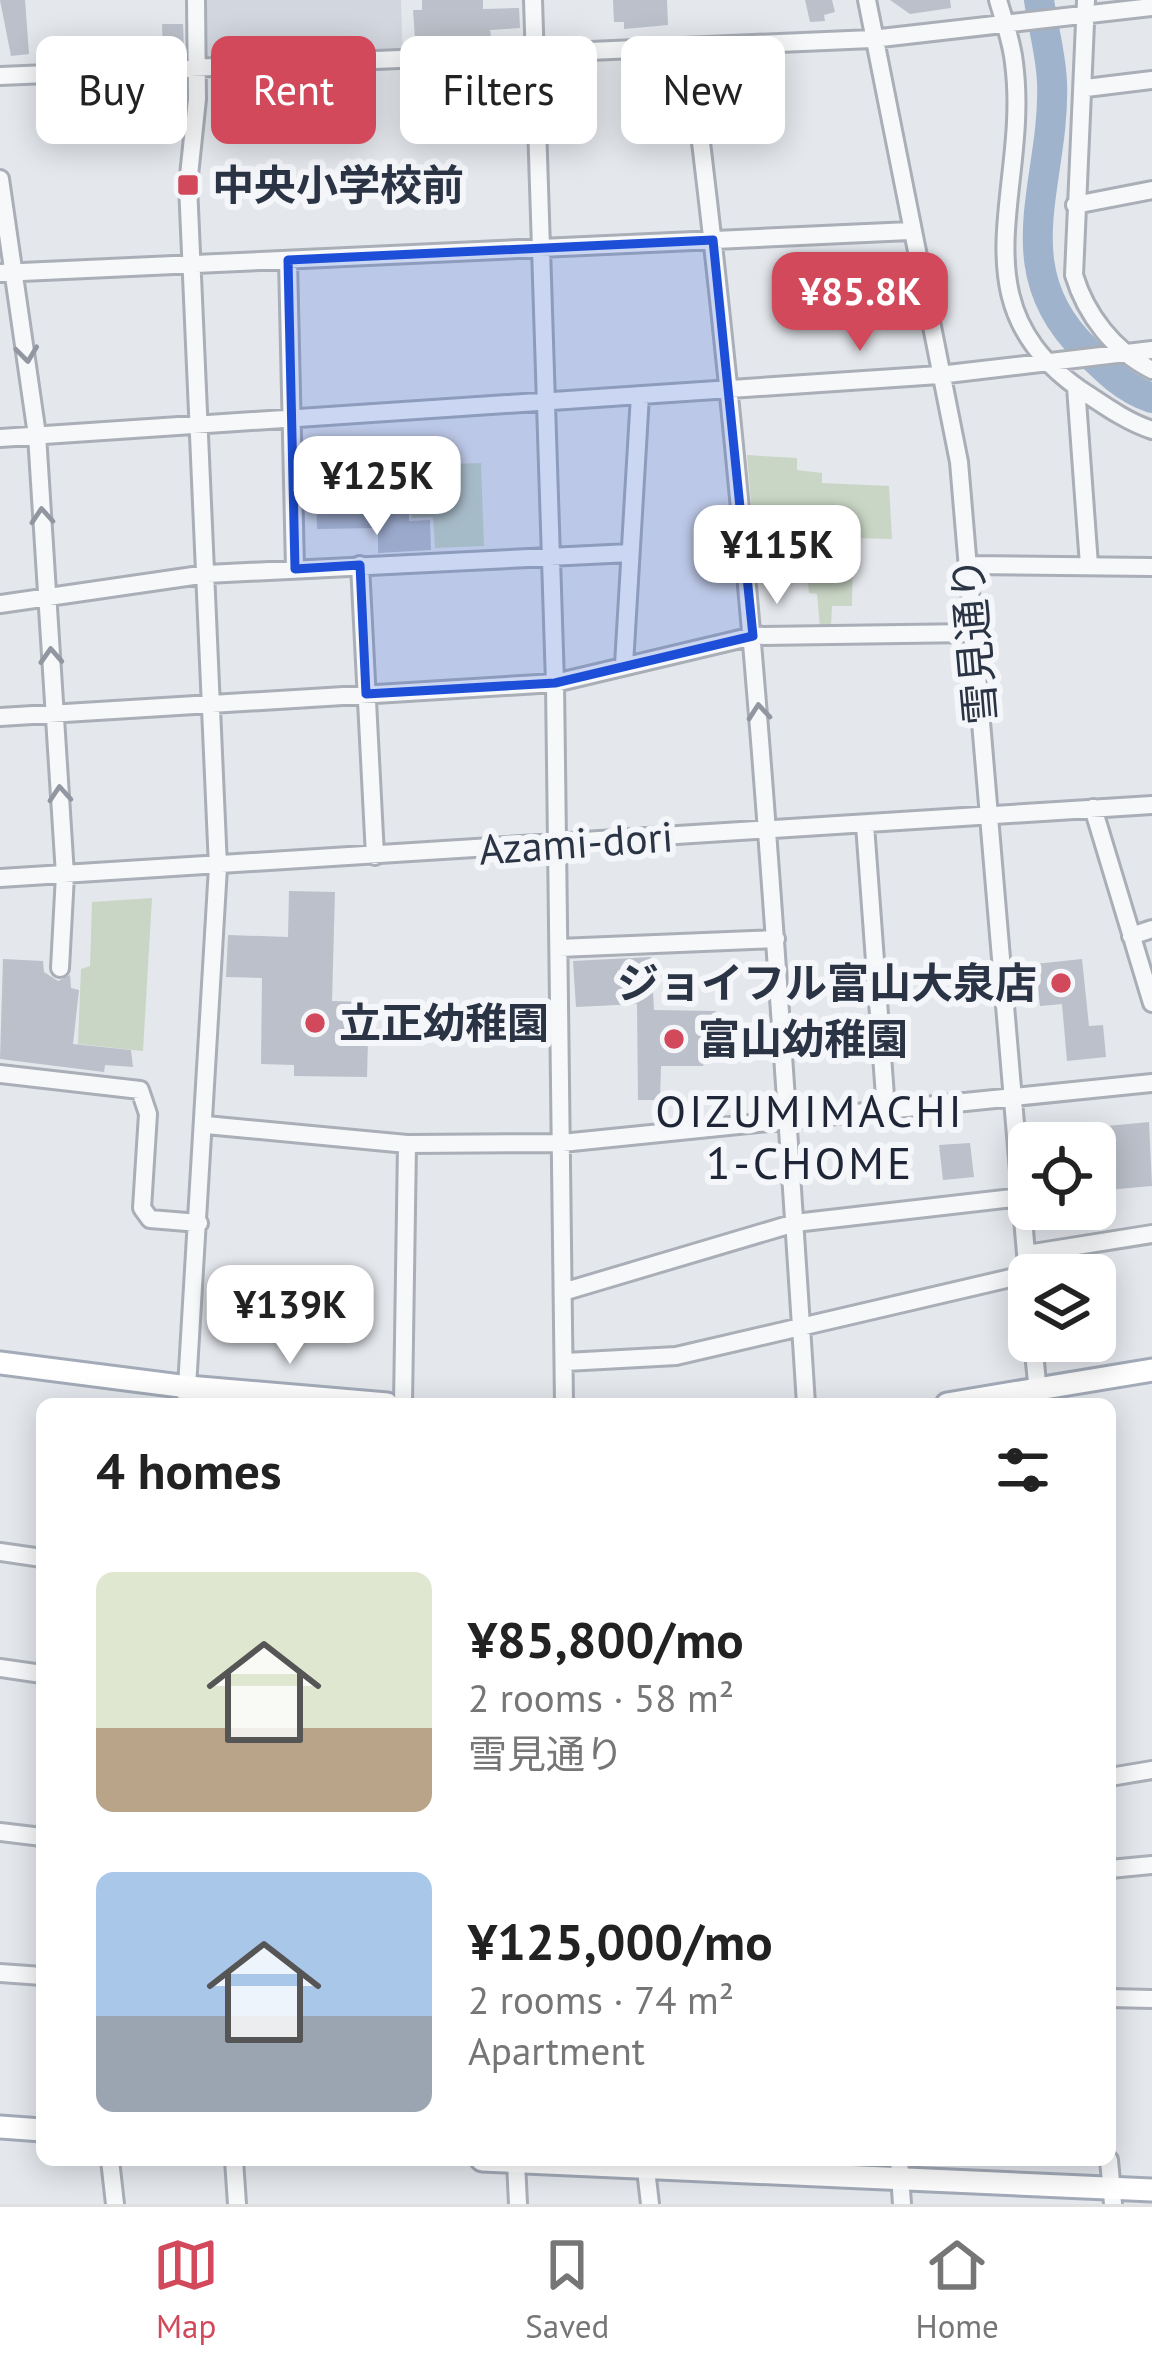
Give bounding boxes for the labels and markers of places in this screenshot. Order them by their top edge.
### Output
place label: 中央小学校前 [212,157,464,212]
marker: 中央小学校前 [175,172,201,198]
pin: ¥85.8K [762,252,958,354]
pin: ¥125K [293,436,461,538]
pin: ¥115K [693,505,861,607]
place label: ジョイフル富山大泉店 [617,955,1037,1010]
marker: ジョイフル富山大泉店 [1048,970,1074,996]
place label: 立正幼稚園 [339,995,549,1050]
marker: 立正幼稚園 [302,1010,328,1036]
place label: 富山幼稚園 [698,1011,908,1066]
marker: 富山幼稚園 [661,1026,687,1052]
pin: ¥139K [206,1265,374,1367]

